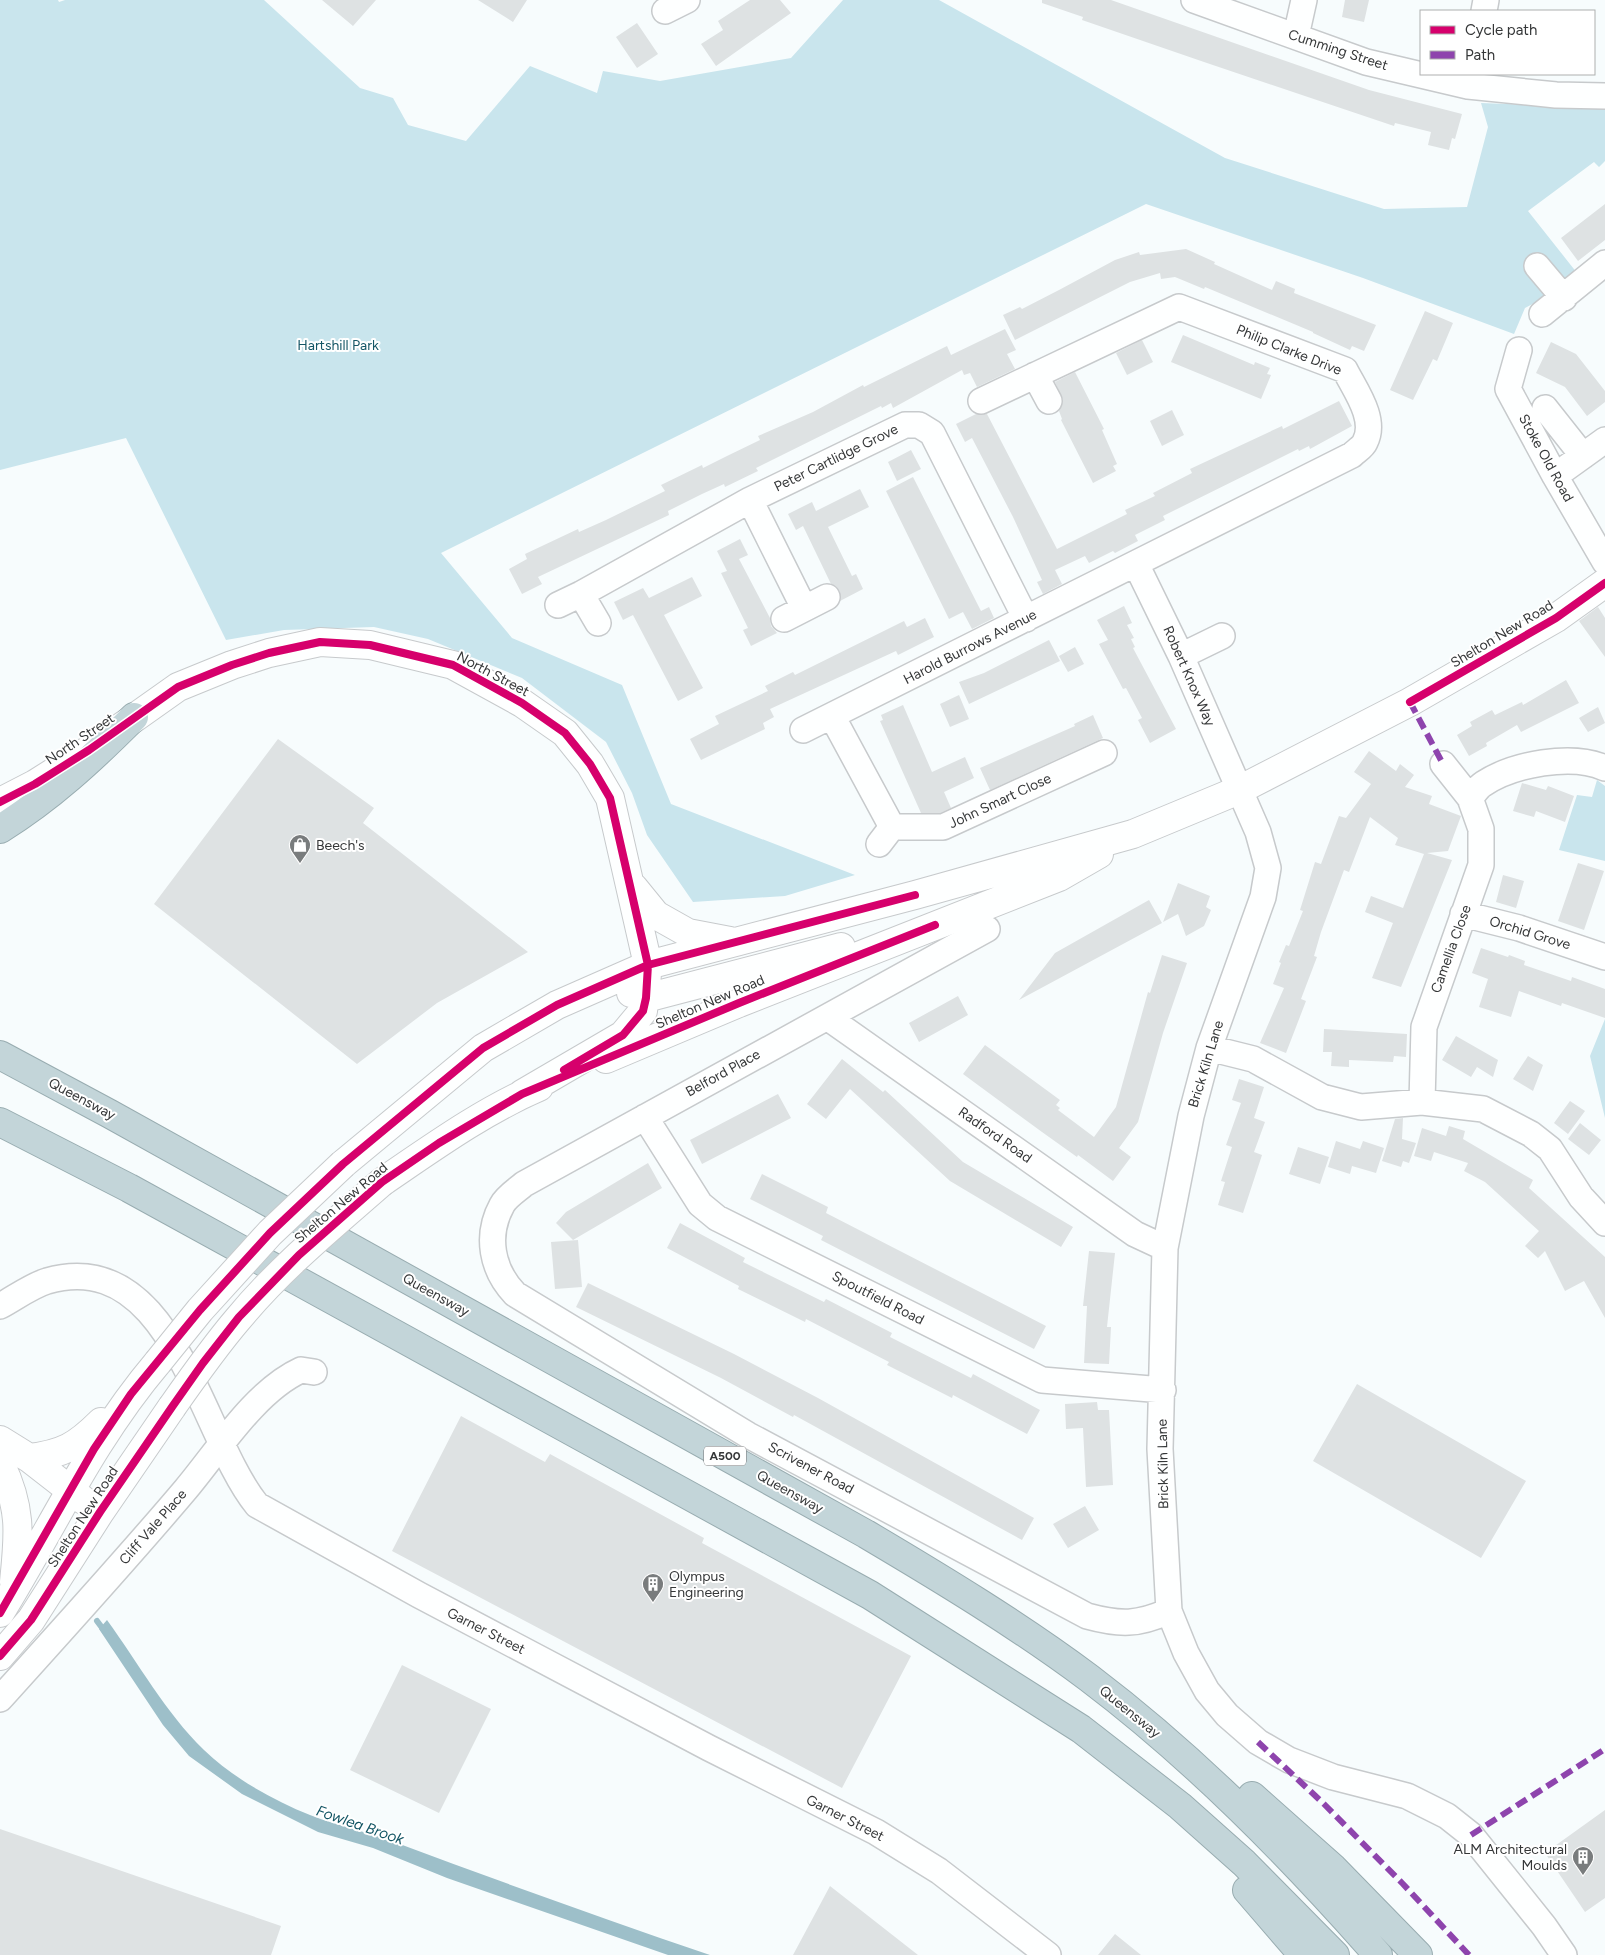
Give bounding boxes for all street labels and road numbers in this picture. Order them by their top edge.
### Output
street label: Cumming Street [1286,26,1390,74]
street label: Philip Clarke Drive [1234,321,1345,379]
street label: Stoke Old Road [1515,411,1577,505]
street label: Peter Cartlidge Grove [771,420,901,495]
street label: Shelton New Road [1448,597,1556,671]
street label: Harold Burrows Avenue [901,606,1040,688]
street label: Robert Knox Way [1159,623,1219,729]
street label: North Street [454,648,532,700]
street label: North Street [42,710,118,768]
street label: John Smart Close [946,770,1054,832]
street label: Camellia Close [1427,902,1475,995]
street label: Orchid Grove [1487,913,1573,954]
street label: Shelton New Road [653,971,767,1033]
street label: Brick Kiln Lane [1185,1018,1227,1110]
street label: Belford Place [683,1045,763,1100]
street label: Queensway [46,1074,119,1124]
street label: Radford Road [955,1103,1035,1167]
street label: Shelton New Road [291,1159,391,1247]
street label: Spoutfield Road [829,1267,927,1329]
street label: Queensway [400,1270,473,1321]
street label: Brick Kiln Lane [1154,1418,1172,1509]
street label: Scrivener Road [765,1438,857,1498]
road number: A500 [704,1446,746,1465]
street label: Shelton New Road [44,1463,122,1571]
street label: Queensway [754,1467,827,1518]
street label: Cliff Vale Place [116,1486,191,1568]
street label: Garner Street [444,1604,528,1658]
street label: Queensway [1096,1682,1164,1742]
street label: Garner Street [803,1791,887,1845]

